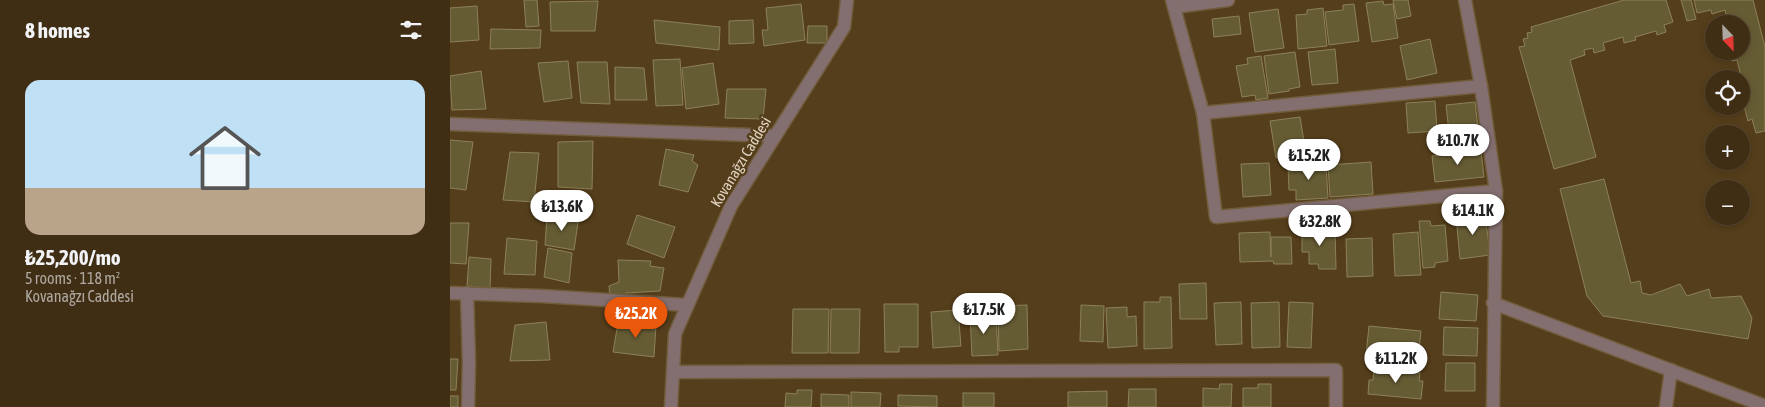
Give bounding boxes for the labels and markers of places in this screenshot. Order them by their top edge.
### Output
pin: ₺10.7K [1417,124,1499,166]
pin: ₺15.2K [1268,138,1350,181]
pin: ₺13.6K [521,190,603,232]
pin: ₺14.1K [1432,194,1514,236]
pin: ₺32.8K [1279,204,1361,247]
pin: ₺17.5K [943,292,1025,335]
pin: ₺25.2K [595,296,677,339]
pin: ₺11.2K [1355,342,1437,384]

